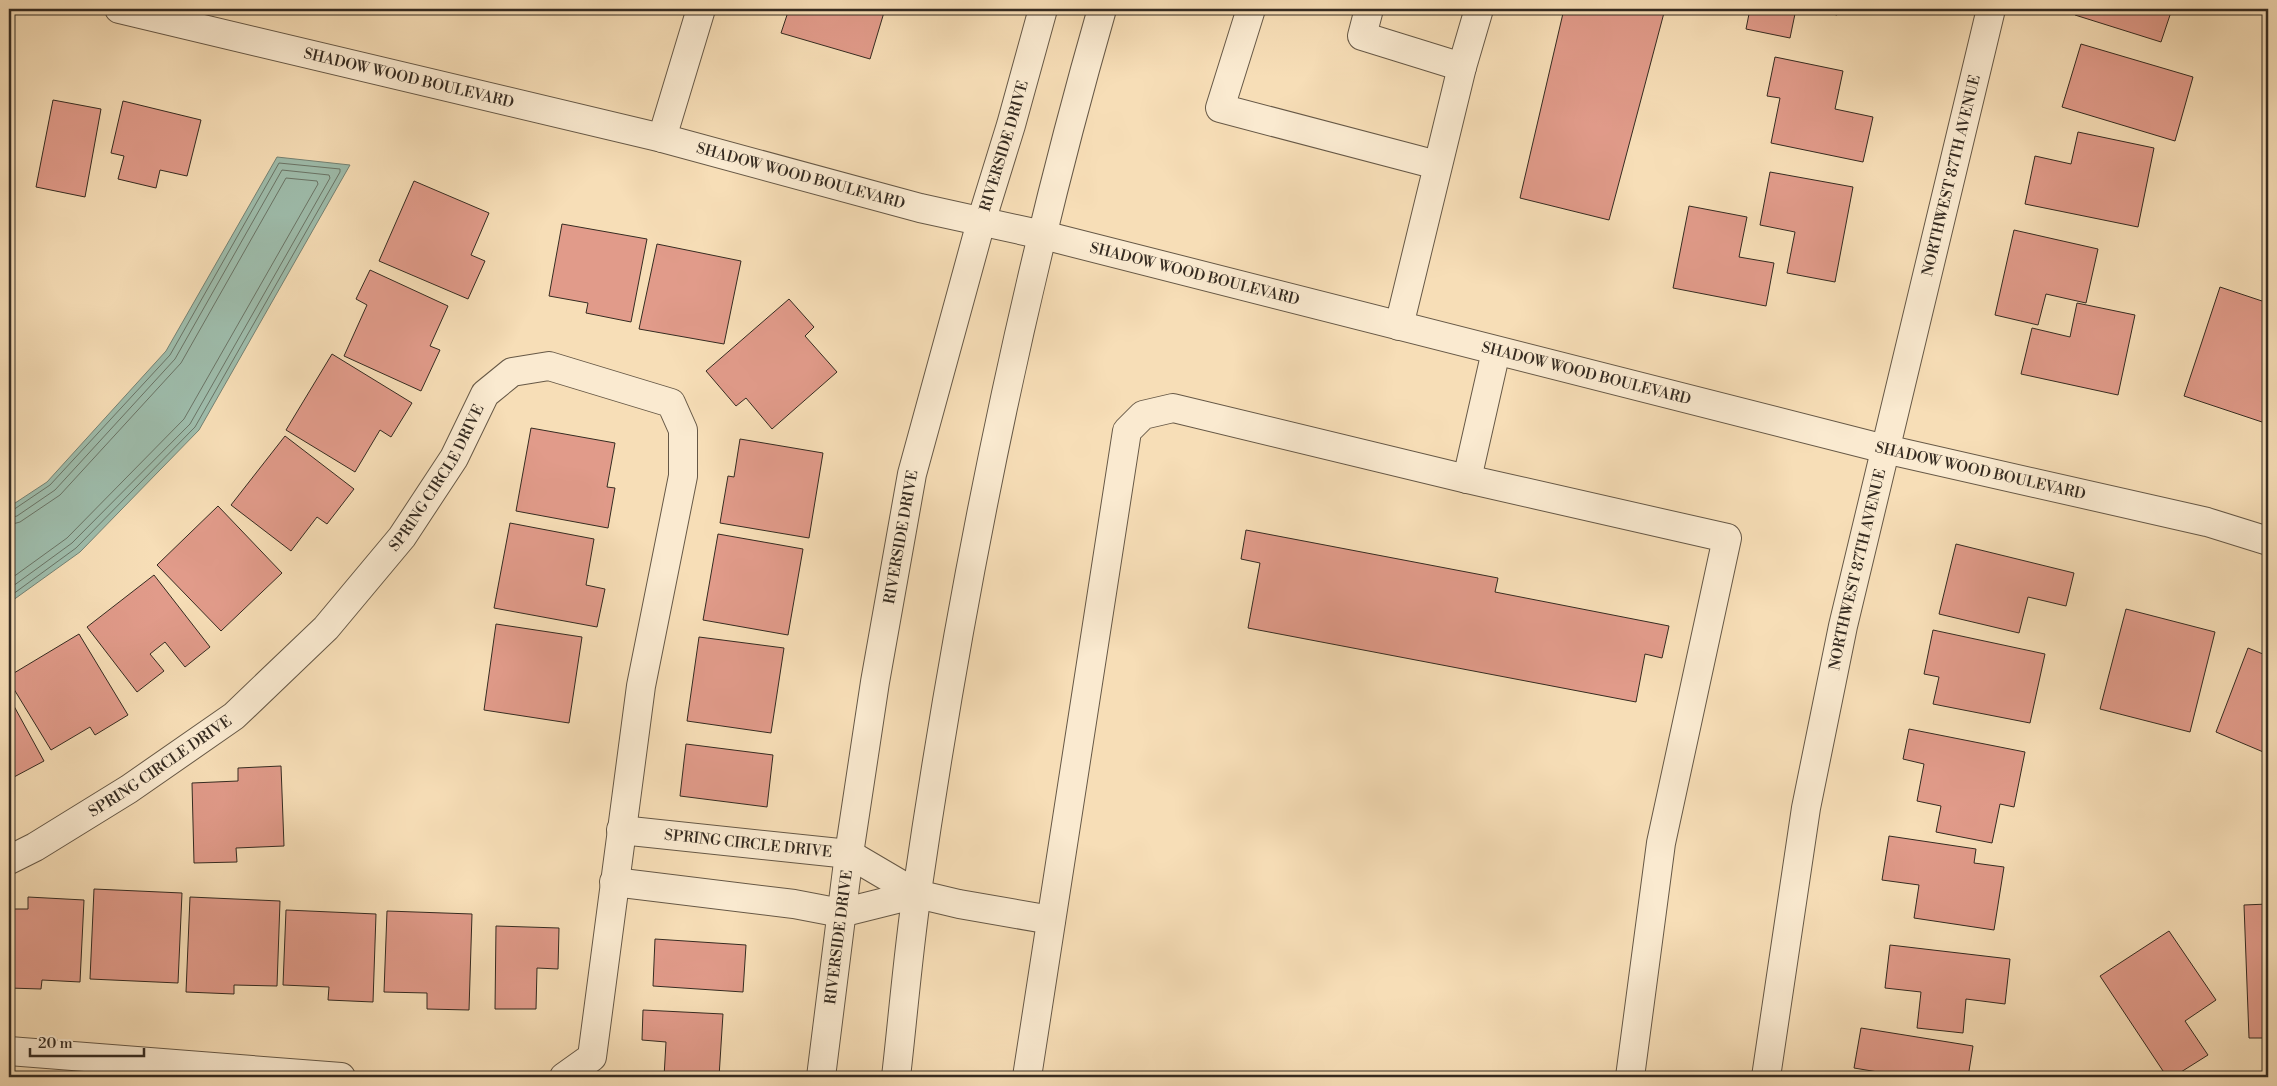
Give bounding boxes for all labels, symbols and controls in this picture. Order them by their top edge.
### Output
street label: SHADOW WOOD BOULEVARD [302,44,516,112]
street label: NORTHWEST 87TH AVENUE [1918,73,1984,278]
street label: RIVERSIDE DRIVE [975,78,1032,213]
street label: SHADOW WOOD BOULEVARD [694,138,907,213]
street label: SHADOW WOOD BOULEVARD [1088,238,1302,309]
street label: SHADOW WOOD BOULEVARD [1480,337,1693,409]
street label: SPRING CIRCLE DRIVE [385,401,488,555]
street label: SHADOW WOOD BOULEVARD [1873,437,2088,504]
street label: NORTHWEST 87TH AVENUE [1825,467,1890,672]
street label: RIVERSIDE DRIVE [880,468,922,605]
street label: SPRING CIRCLE DRIVE [85,711,235,821]
street label: SPRING CIRCLE DRIVE [663,825,833,862]
street label: RIVERSIDE DRIVE [821,869,856,1006]
scale bar [30,1026,144,1058]
text: 20 m [38,1034,73,1053]

